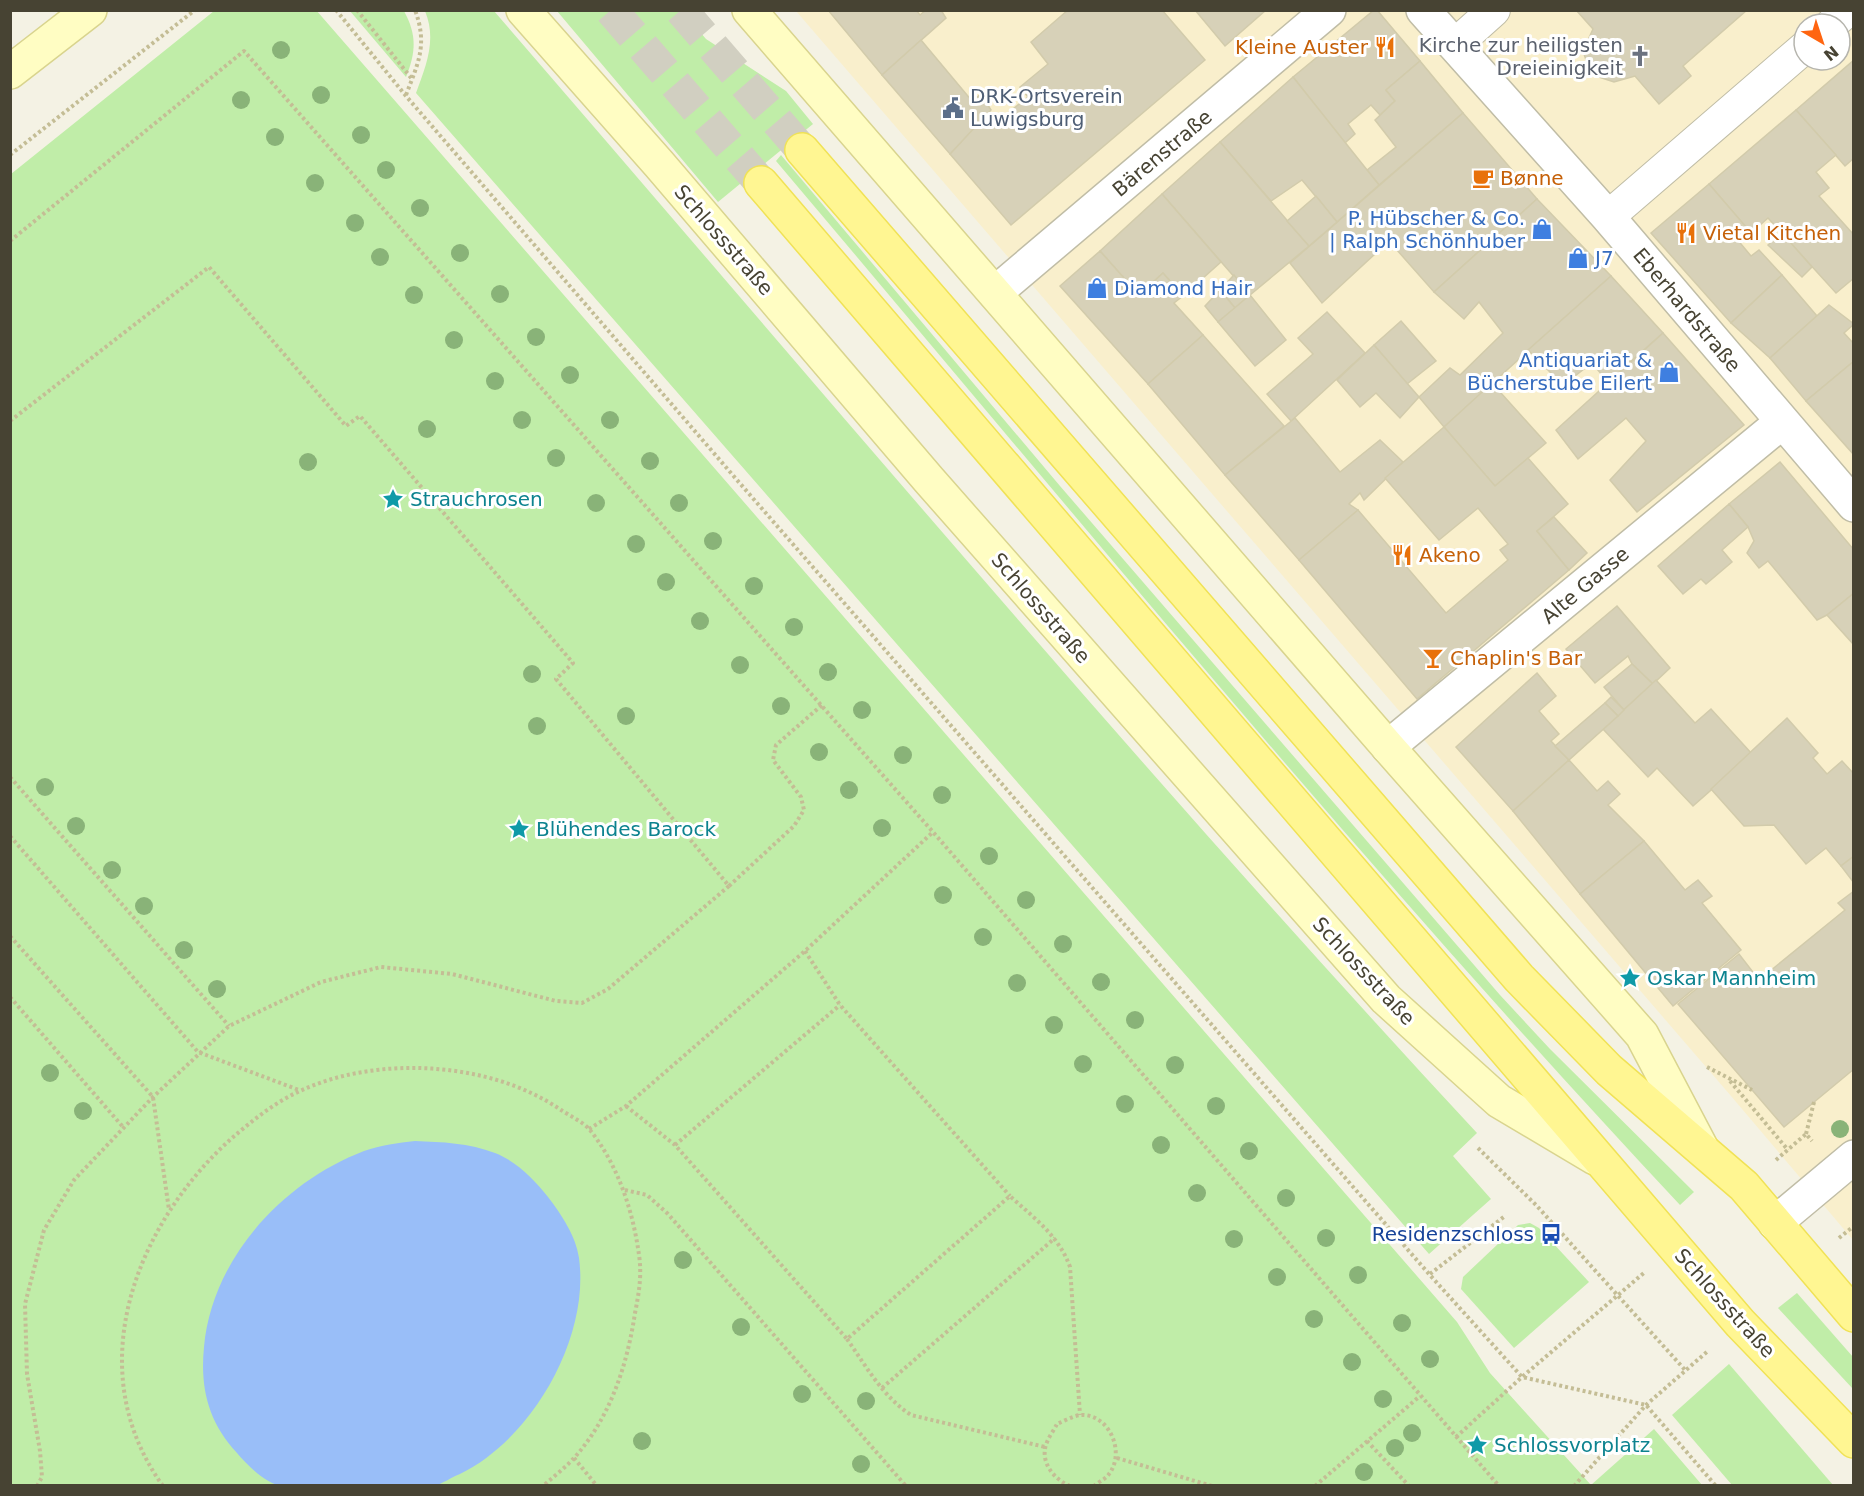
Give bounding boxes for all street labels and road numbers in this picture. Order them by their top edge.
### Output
street label: Bärenstraße [1107,104,1217,202]
street label: Schlossstraße [669,180,779,300]
street label: Eberhardstraße [1628,243,1746,377]
street label: Alte Gasse [1536,542,1634,628]
street label: Schlossstraße [986,548,1096,668]
street label: Schlossstraße [1308,912,1420,1030]
street label: Schlossstraße [1670,1243,1780,1363]

